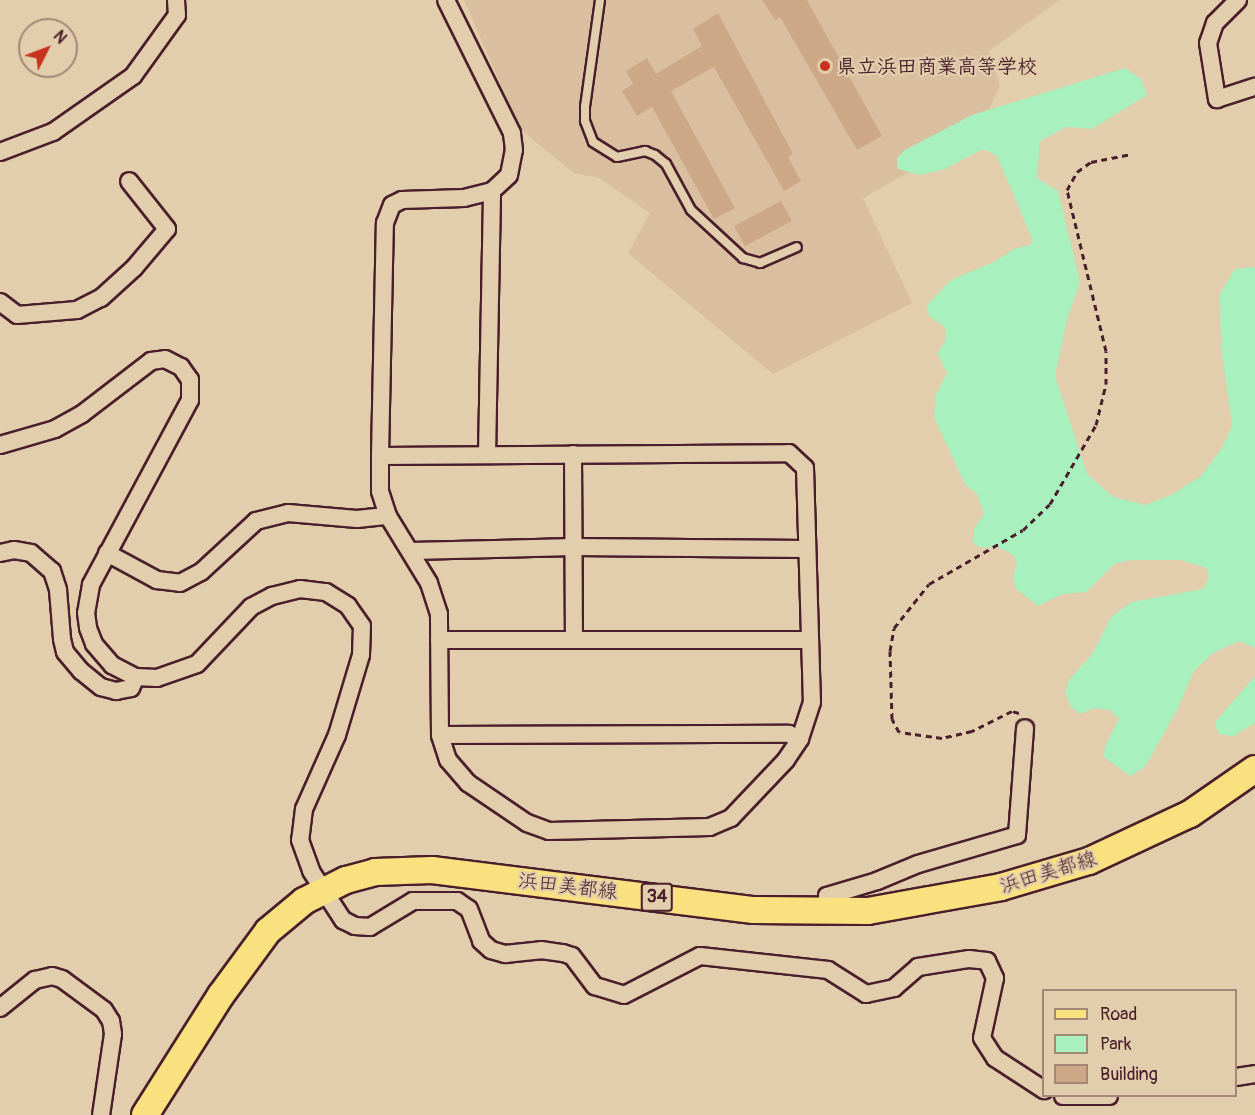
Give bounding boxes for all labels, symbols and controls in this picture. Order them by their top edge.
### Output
north arrow [18,18,78,78]
text: N [49,27,71,48]
place label: 県立浜田商業高等学校 [837,54,1037,78]
marker: 県立浜田商業高等学校 [818,59,832,73]
street label: 浜田美都線 [997,846,1099,898]
street label: 浜田美都線 [517,868,619,904]
road number: 34 [640,882,674,912]
legend [1042,989,1237,1097]
text: Road [1100,1003,1137,1026]
text: Park [1100,1033,1132,1056]
text: Building [1100,1063,1158,1086]

